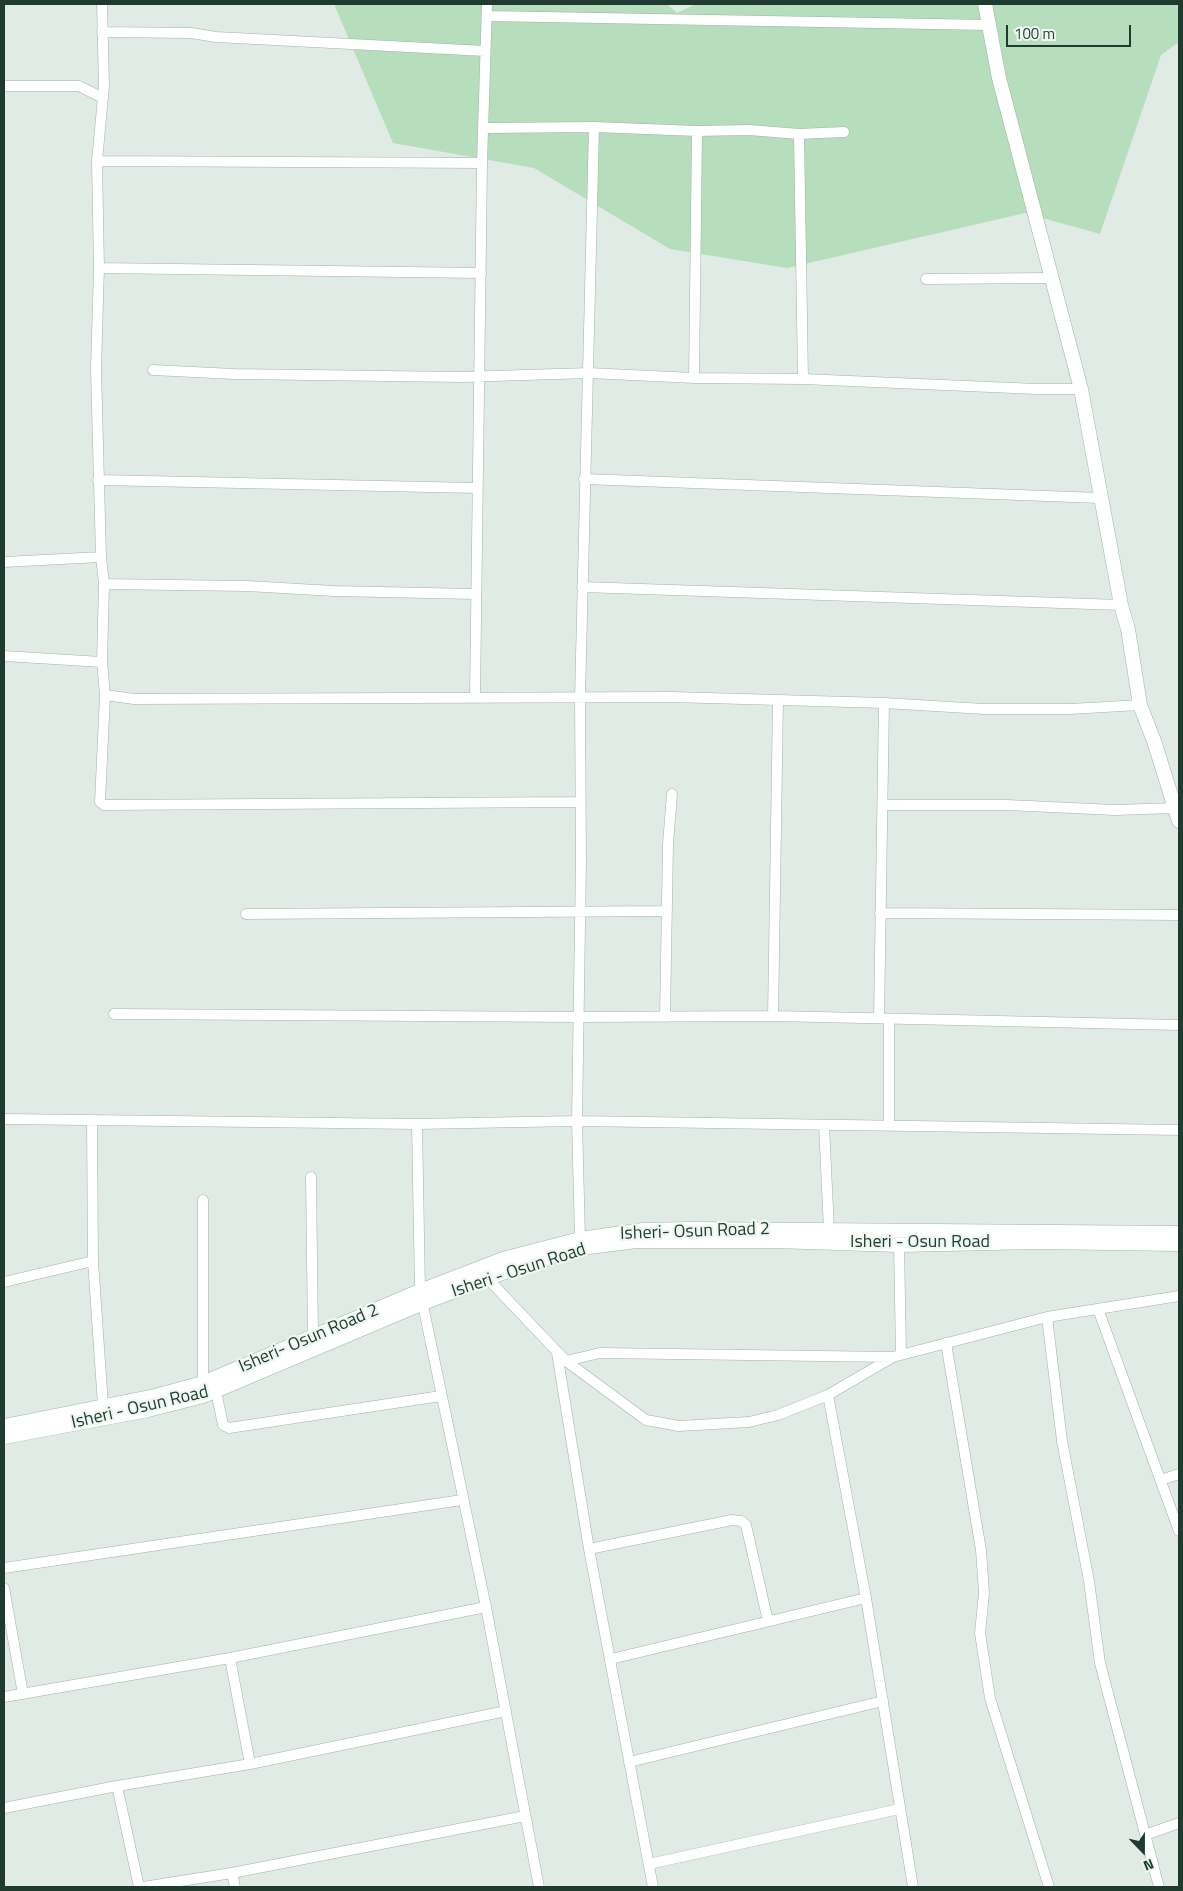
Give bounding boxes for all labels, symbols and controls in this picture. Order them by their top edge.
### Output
scale bar [1008,15,1133,47]
text: 100 m [1014,22,1055,45]
street label: Isheri- Osun Road 2 [620,1219,770,1245]
street label: Isheri - Osun Road [850,1232,990,1254]
street label: Isheri - Osun Road [449,1239,589,1303]
street label: Isheri- Osun Road 2 [236,1300,382,1378]
street label: Isheri - Osun Road [69,1382,211,1434]
north arrow [1118,1826,1168,1876]
text: N [1140,1854,1157,1877]

